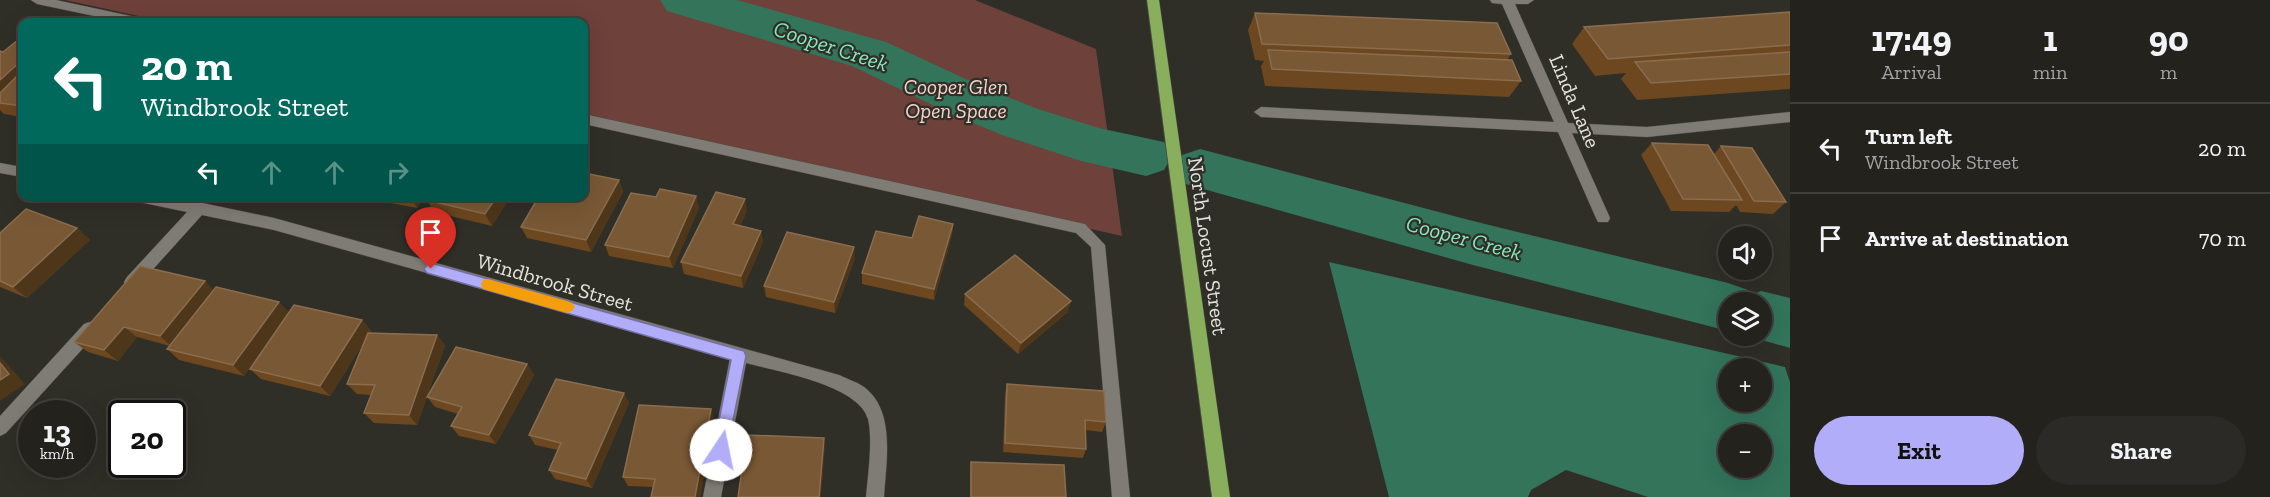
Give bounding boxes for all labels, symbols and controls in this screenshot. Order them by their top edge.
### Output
water label: Cooper Creek [770,15,892,77]
text: 17:49 [1871,17,1952,60]
text: 1 [2043,17,2057,60]
text: 90 [2149,17,2189,60]
text: 20 m [141,40,232,91]
icon: left [42,42,120,120]
street label: Linda Lane [1544,50,1606,152]
text: Arrival [1881,60,1942,84]
text: min [2033,60,2067,84]
text: m [2160,60,2177,84]
park label: Cooper Glen Open Space [904,74,1008,123]
text: Windbrook Street [141,91,348,123]
text: Turn left [1865,123,1952,150]
icon: left [1814,132,1847,165]
text: 20 m [2198,135,2246,162]
text: Windbrook Street [1865,150,2019,174]
street label: North Locust Street [1183,155,1233,337]
icon: left [192,156,225,189]
icon: ahead [255,156,288,189]
icon: ahead [318,156,351,189]
icon: right [381,156,414,189]
pin [405,207,456,269]
water label: Cooper Creek [1403,210,1525,266]
icon: arrive [414,216,447,249]
icon: arrive [1814,222,1847,255]
text: Arrive at destination [1865,225,2068,252]
text: 70 m [2199,225,2246,252]
map controls [1718,226,1772,478]
button: sound [1718,226,1772,280]
street label: Windbrook Street [474,248,636,316]
button: layers [1718,292,1772,346]
button: + [1718,358,1772,412]
speed limit sign: 20 [108,400,186,478]
text: 13 [43,414,71,450]
button: Exit [1814,416,2024,485]
button: Share [2036,416,2246,485]
position arrow [689,418,753,482]
button: − [1718,424,1772,478]
text: km/h [40,445,74,463]

